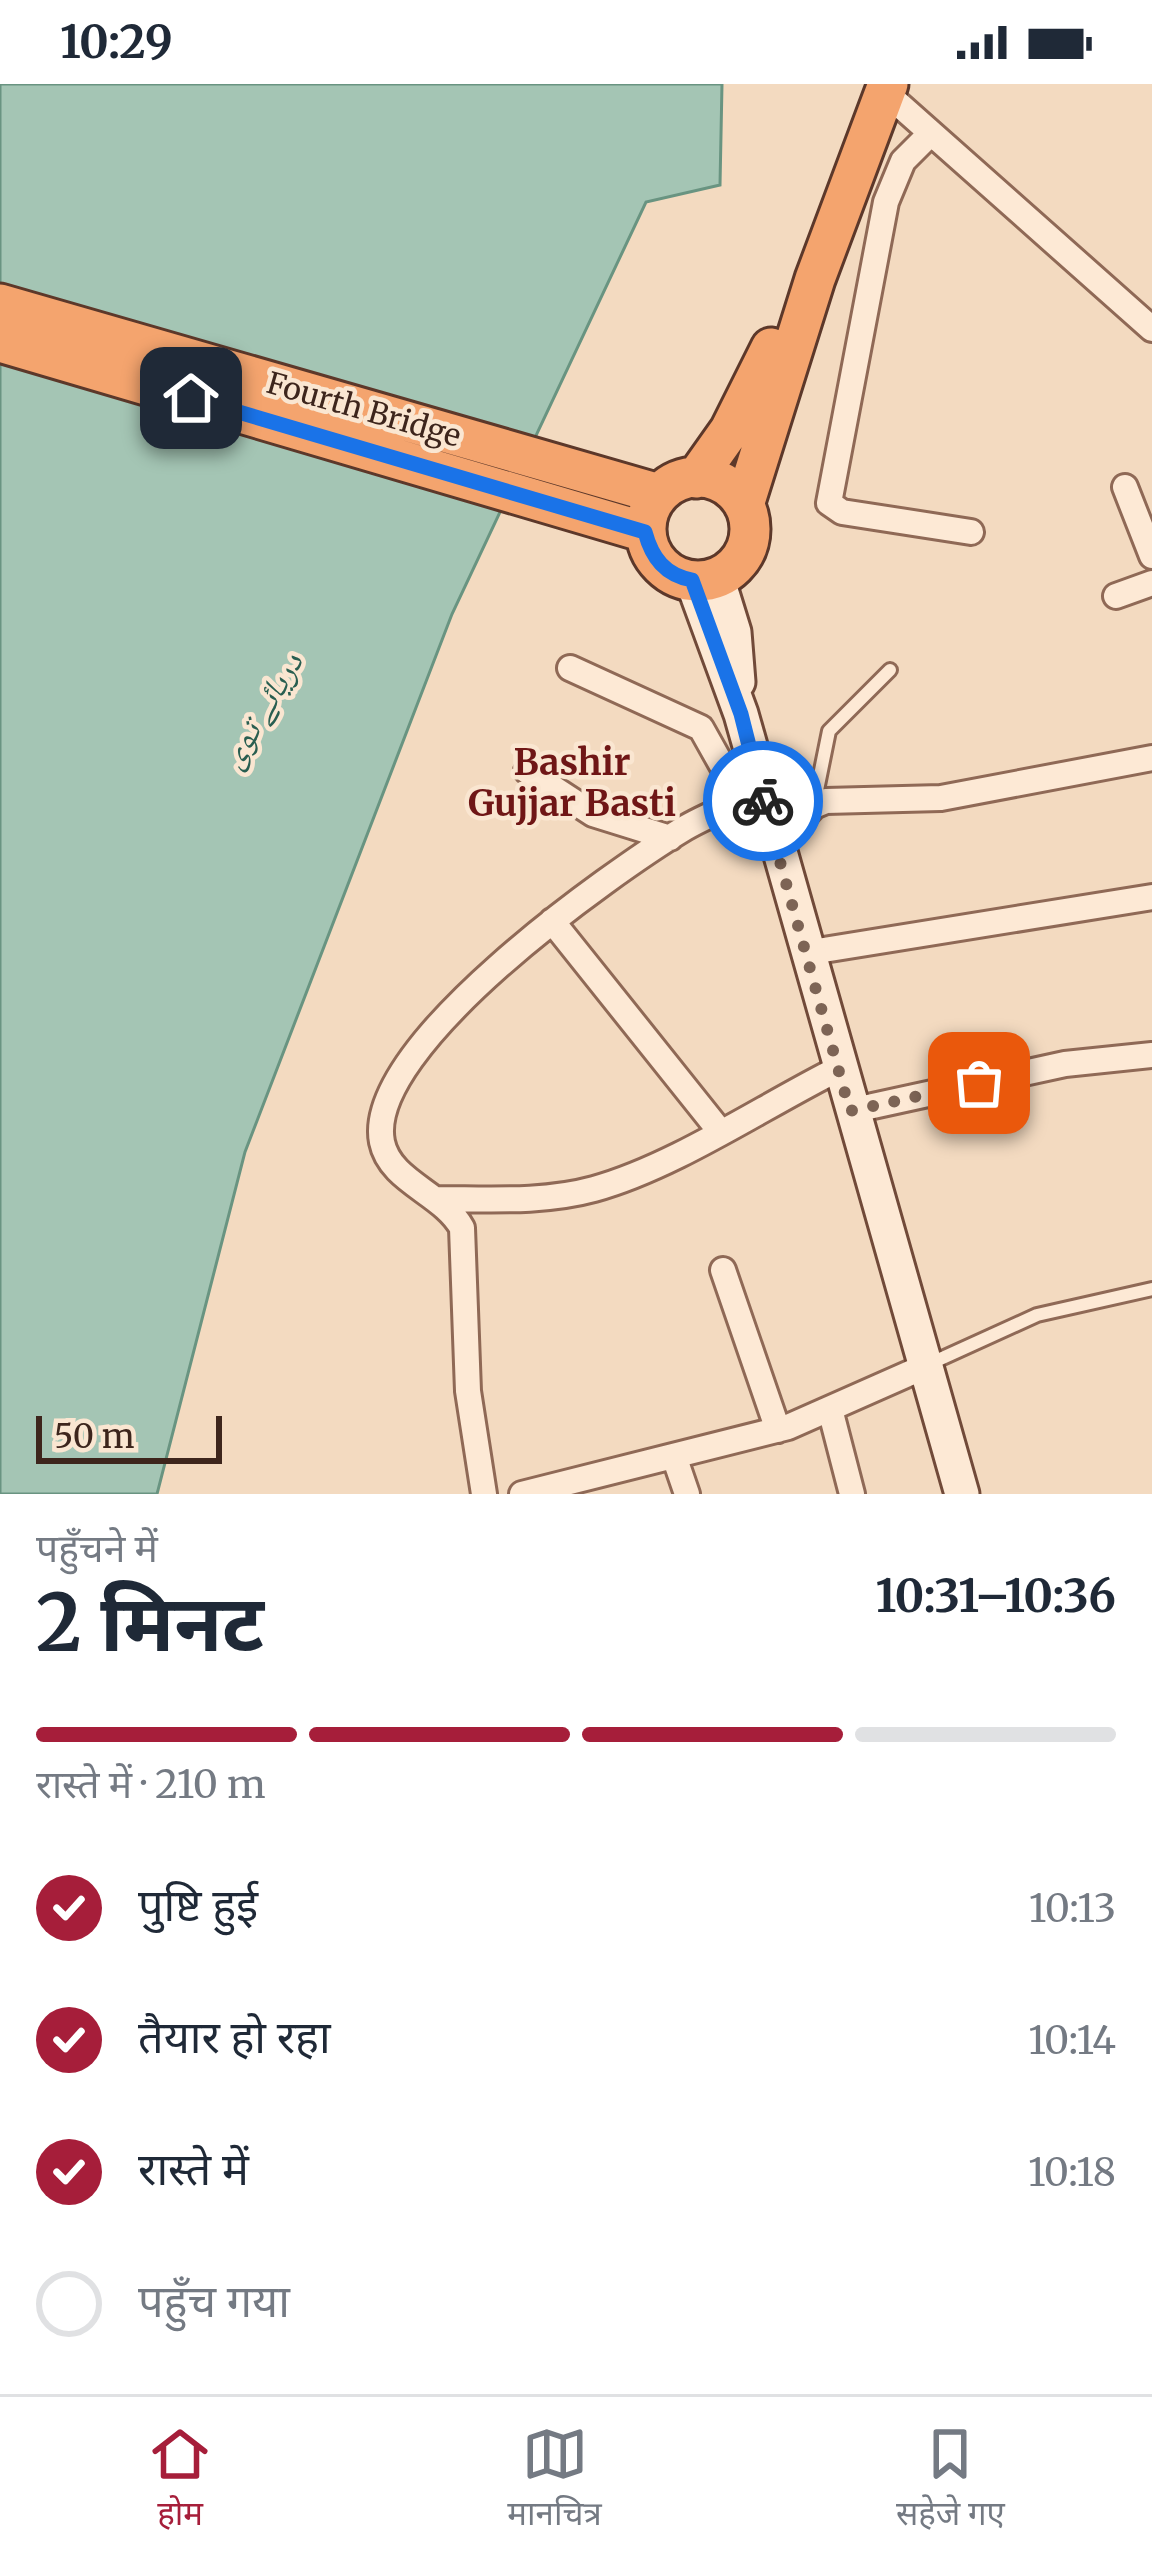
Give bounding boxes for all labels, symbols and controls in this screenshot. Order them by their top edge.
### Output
text: 10:29 [60,14,173,70]
pin [140,347,242,449]
street label: Fourth Bridge [263,363,465,455]
icon: home [158,365,224,431]
water label: دریائے توی [210,644,312,775]
district label: Bashir Gujjar Basti [468,740,676,826]
courier [703,741,823,861]
icon: bike [730,768,796,834]
pin [928,1032,1030,1134]
icon: bag [946,1050,1012,1116]
scale bar [36,1410,222,1463]
text: 50 m [54,1416,135,1457]
text: पहुँचने में [36,1524,158,1573]
text: 10:31–10:36 [876,1568,1116,1624]
text: 2 मिनट [36,1574,264,1672]
text: रास्ते में · 210 m [36,1760,266,1809]
icon: check [36,1875,102,1941]
text: पुष्टि हुई [138,1877,258,1933]
text: 10:13 [1029,1884,1116,1933]
icon: check [36,2007,102,2073]
text: तैयार हो रहा [138,2009,331,2065]
text: 10:14 [1028,2016,1116,2065]
icon: check [36,2139,102,2205]
text: रास्ते में [138,2141,249,2197]
text: 10:18 [1028,2148,1116,2197]
text: पहुँच गया [138,2273,290,2329]
tab: होम [147,2421,213,2538]
tab: मानचित्र [507,2421,602,2538]
tab: सहेजे गए [896,2421,1005,2538]

